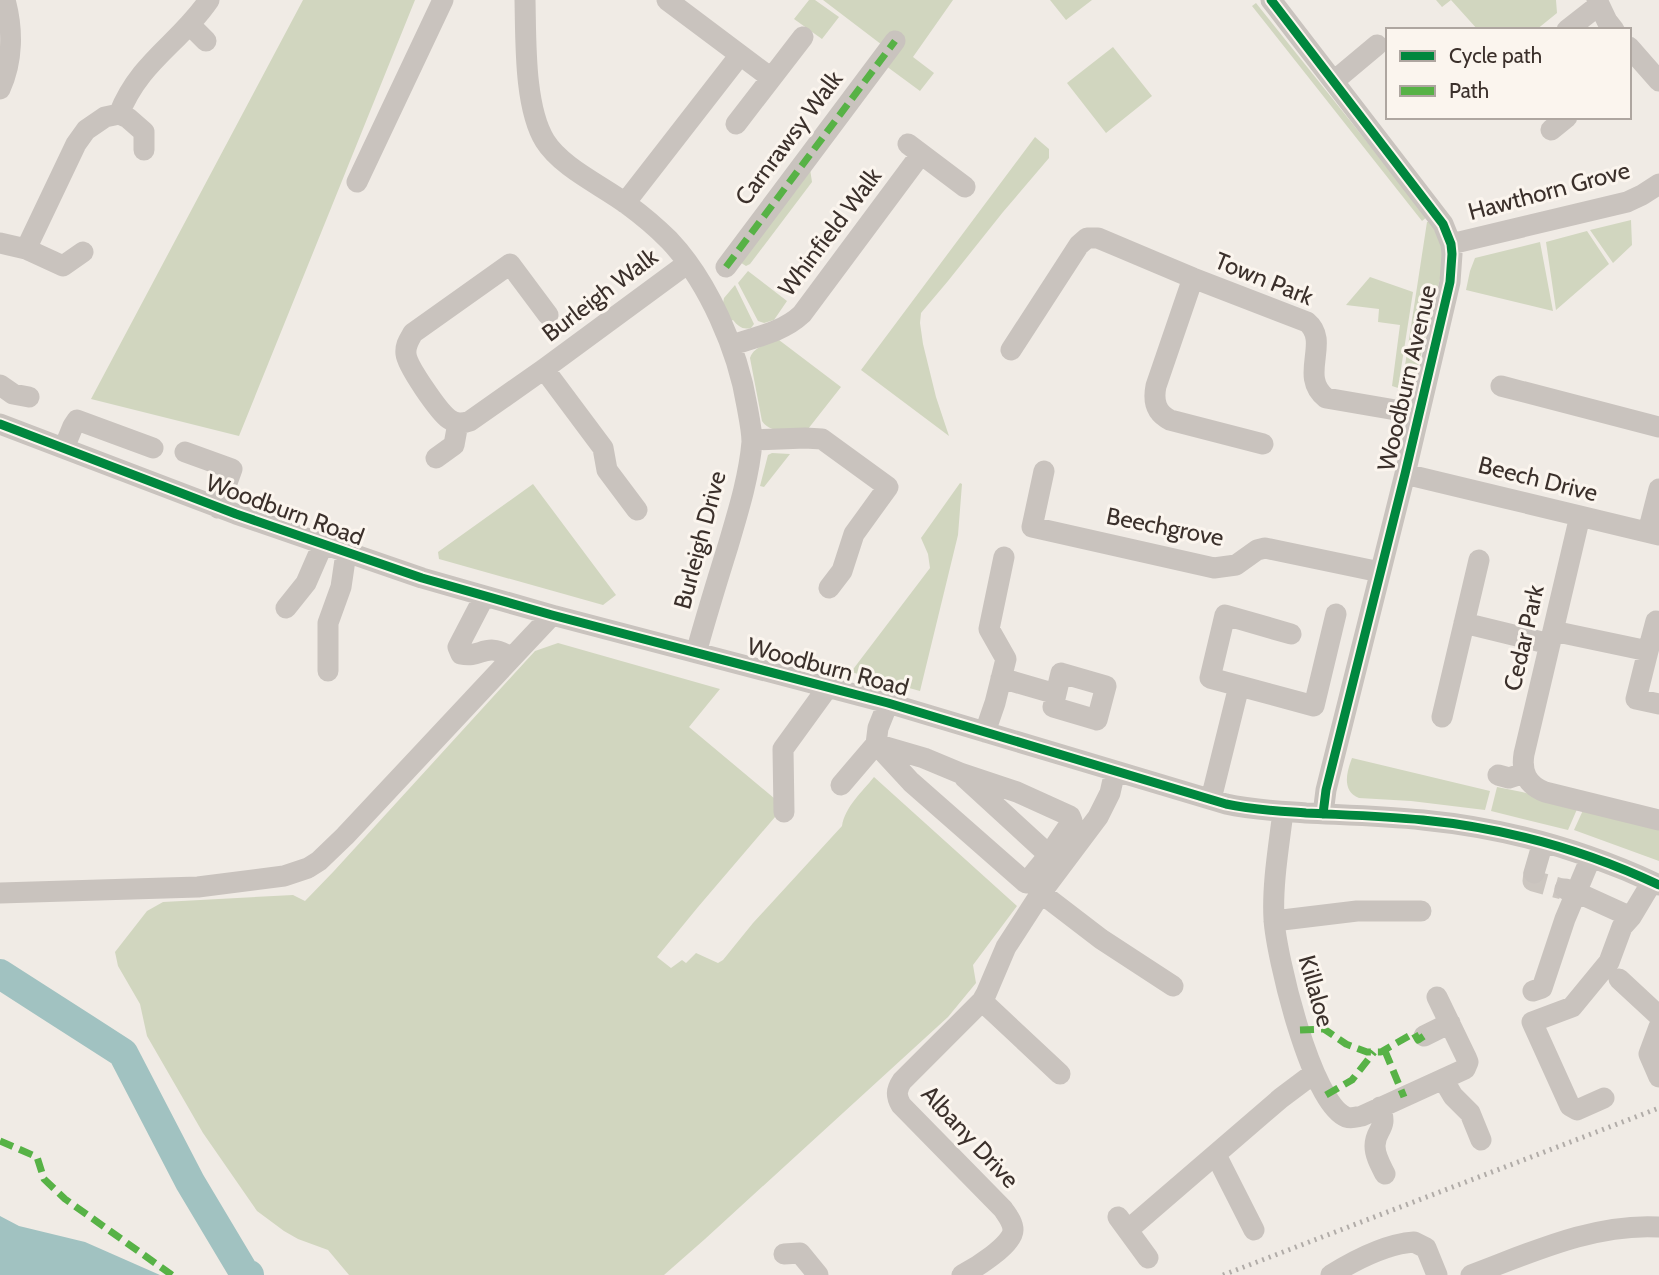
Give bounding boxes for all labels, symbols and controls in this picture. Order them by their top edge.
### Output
legend [1386,28,1631,119]
text: Cycle path [1449,43,1542,68]
street label: Carnrawsy Walk [729,65,849,211]
text: Path [1449,78,1489,103]
street label: Hawthorn Grove [1465,155,1633,226]
street label: Whinfield Walk [772,162,887,302]
street label: Burleigh Walk [536,242,663,348]
street label: Town Park [1211,246,1318,311]
street label: Woodburn Avenue [1371,282,1442,474]
street label: Beech Drive [1475,450,1601,507]
street label: Woodburn Road [202,468,368,552]
street label: Burleigh Drive [667,468,732,612]
street label: Beechgrove [1104,501,1226,552]
street label: Cedar Park [1497,582,1550,694]
street label: Woodburn Road [744,631,912,702]
street label: Killaloe [1292,952,1340,1030]
street label: Albany Drive [916,1079,1025,1194]

